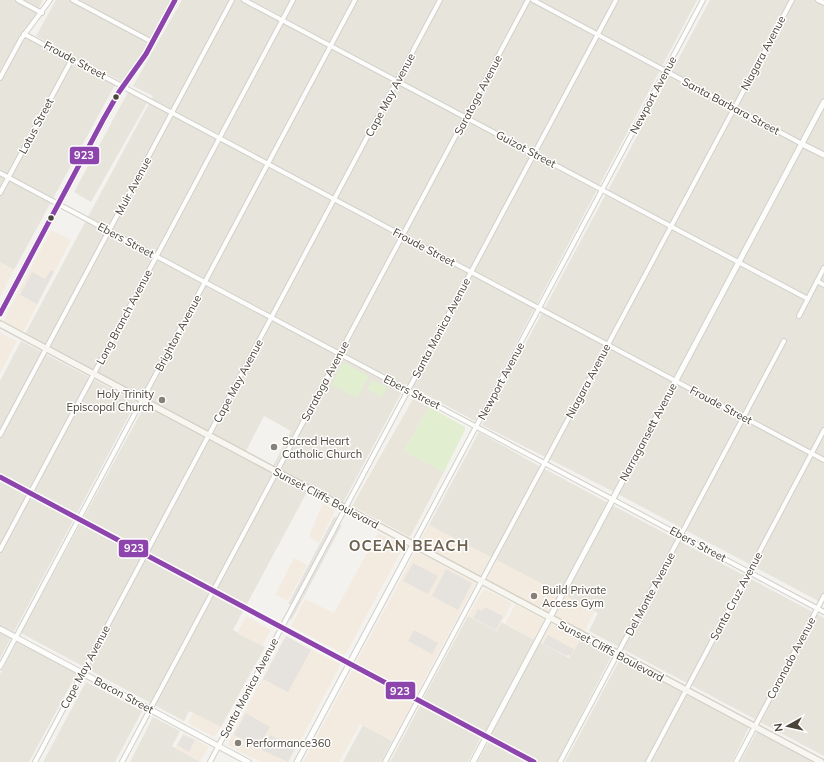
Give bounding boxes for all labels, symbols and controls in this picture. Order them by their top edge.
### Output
street label: Niagara Avenue [737,13,789,93]
street label: Froude Street [41,38,109,82]
street label: Cape May Avenue [362,51,418,139]
street label: Saratoga Avenue [451,53,505,137]
street label: Newport Avenue [627,54,679,136]
street label: Santa Barbara Street [680,74,782,138]
unlabelled marker [111,92,121,102]
street label: Lotus Street [15,96,57,156]
street label: Guizot Street [494,127,559,171]
line badge: 923 [69,146,100,165]
text: 923 [74,148,94,162]
street label: Muir Avenue [112,155,154,217]
unlabelled marker [46,213,56,223]
street label: Ebers Street [95,219,157,261]
street label: Froude Street [390,225,458,269]
street label: Long Branch Avenue [93,267,155,367]
street label: Santa Monica Avenue [409,276,473,380]
street label: Brighton Avenue [152,292,204,374]
street label: Cape May Avenue [210,337,266,425]
street label: Saratoga Avenue [298,339,352,423]
street label: Newport Avenue [475,340,527,422]
street label: Niagara Avenue [562,341,614,421]
street label: Ebers Street [381,372,443,412]
street label: Narragansett Avenue [616,380,680,484]
street label: Froude Street [687,383,755,427]
place label: Holy Trinity Episcopal Church [66,387,154,414]
marker: Holy Trinity Episcopal Church [157,395,167,405]
place label: Sacred Heart Catholic Church [282,434,362,461]
marker: Sacred Heart Catholic Church [269,442,279,452]
street label: Sunset Cliffs Boulevard [271,464,381,532]
street label: Ebers Street [667,523,729,565]
district label: OCEAN BEACH [349,536,469,555]
line badge: 923 [118,539,149,558]
text: 923 [124,541,144,555]
street label: Santa Cruz Avenue [707,549,765,643]
street label: Del Monte Avenue [622,550,678,638]
place label: Build Private Access Gym [542,583,606,610]
marker: Build Private Access Gym [529,591,539,601]
street label: Coronado Avenue [764,615,818,701]
street label: Sunset Cliffs Boulevard [556,617,666,685]
street label: Cape May Avenue [57,623,113,711]
street label: Santa Monica Avenue [217,636,281,740]
street label: Bacon Street [92,673,156,717]
line badge: 923 [385,681,416,700]
text: 923 [390,684,410,698]
north arrow [768,706,808,746]
text: N [771,722,786,732]
place label: Performance360 [246,736,331,750]
marker: Performance360 [233,738,243,748]

